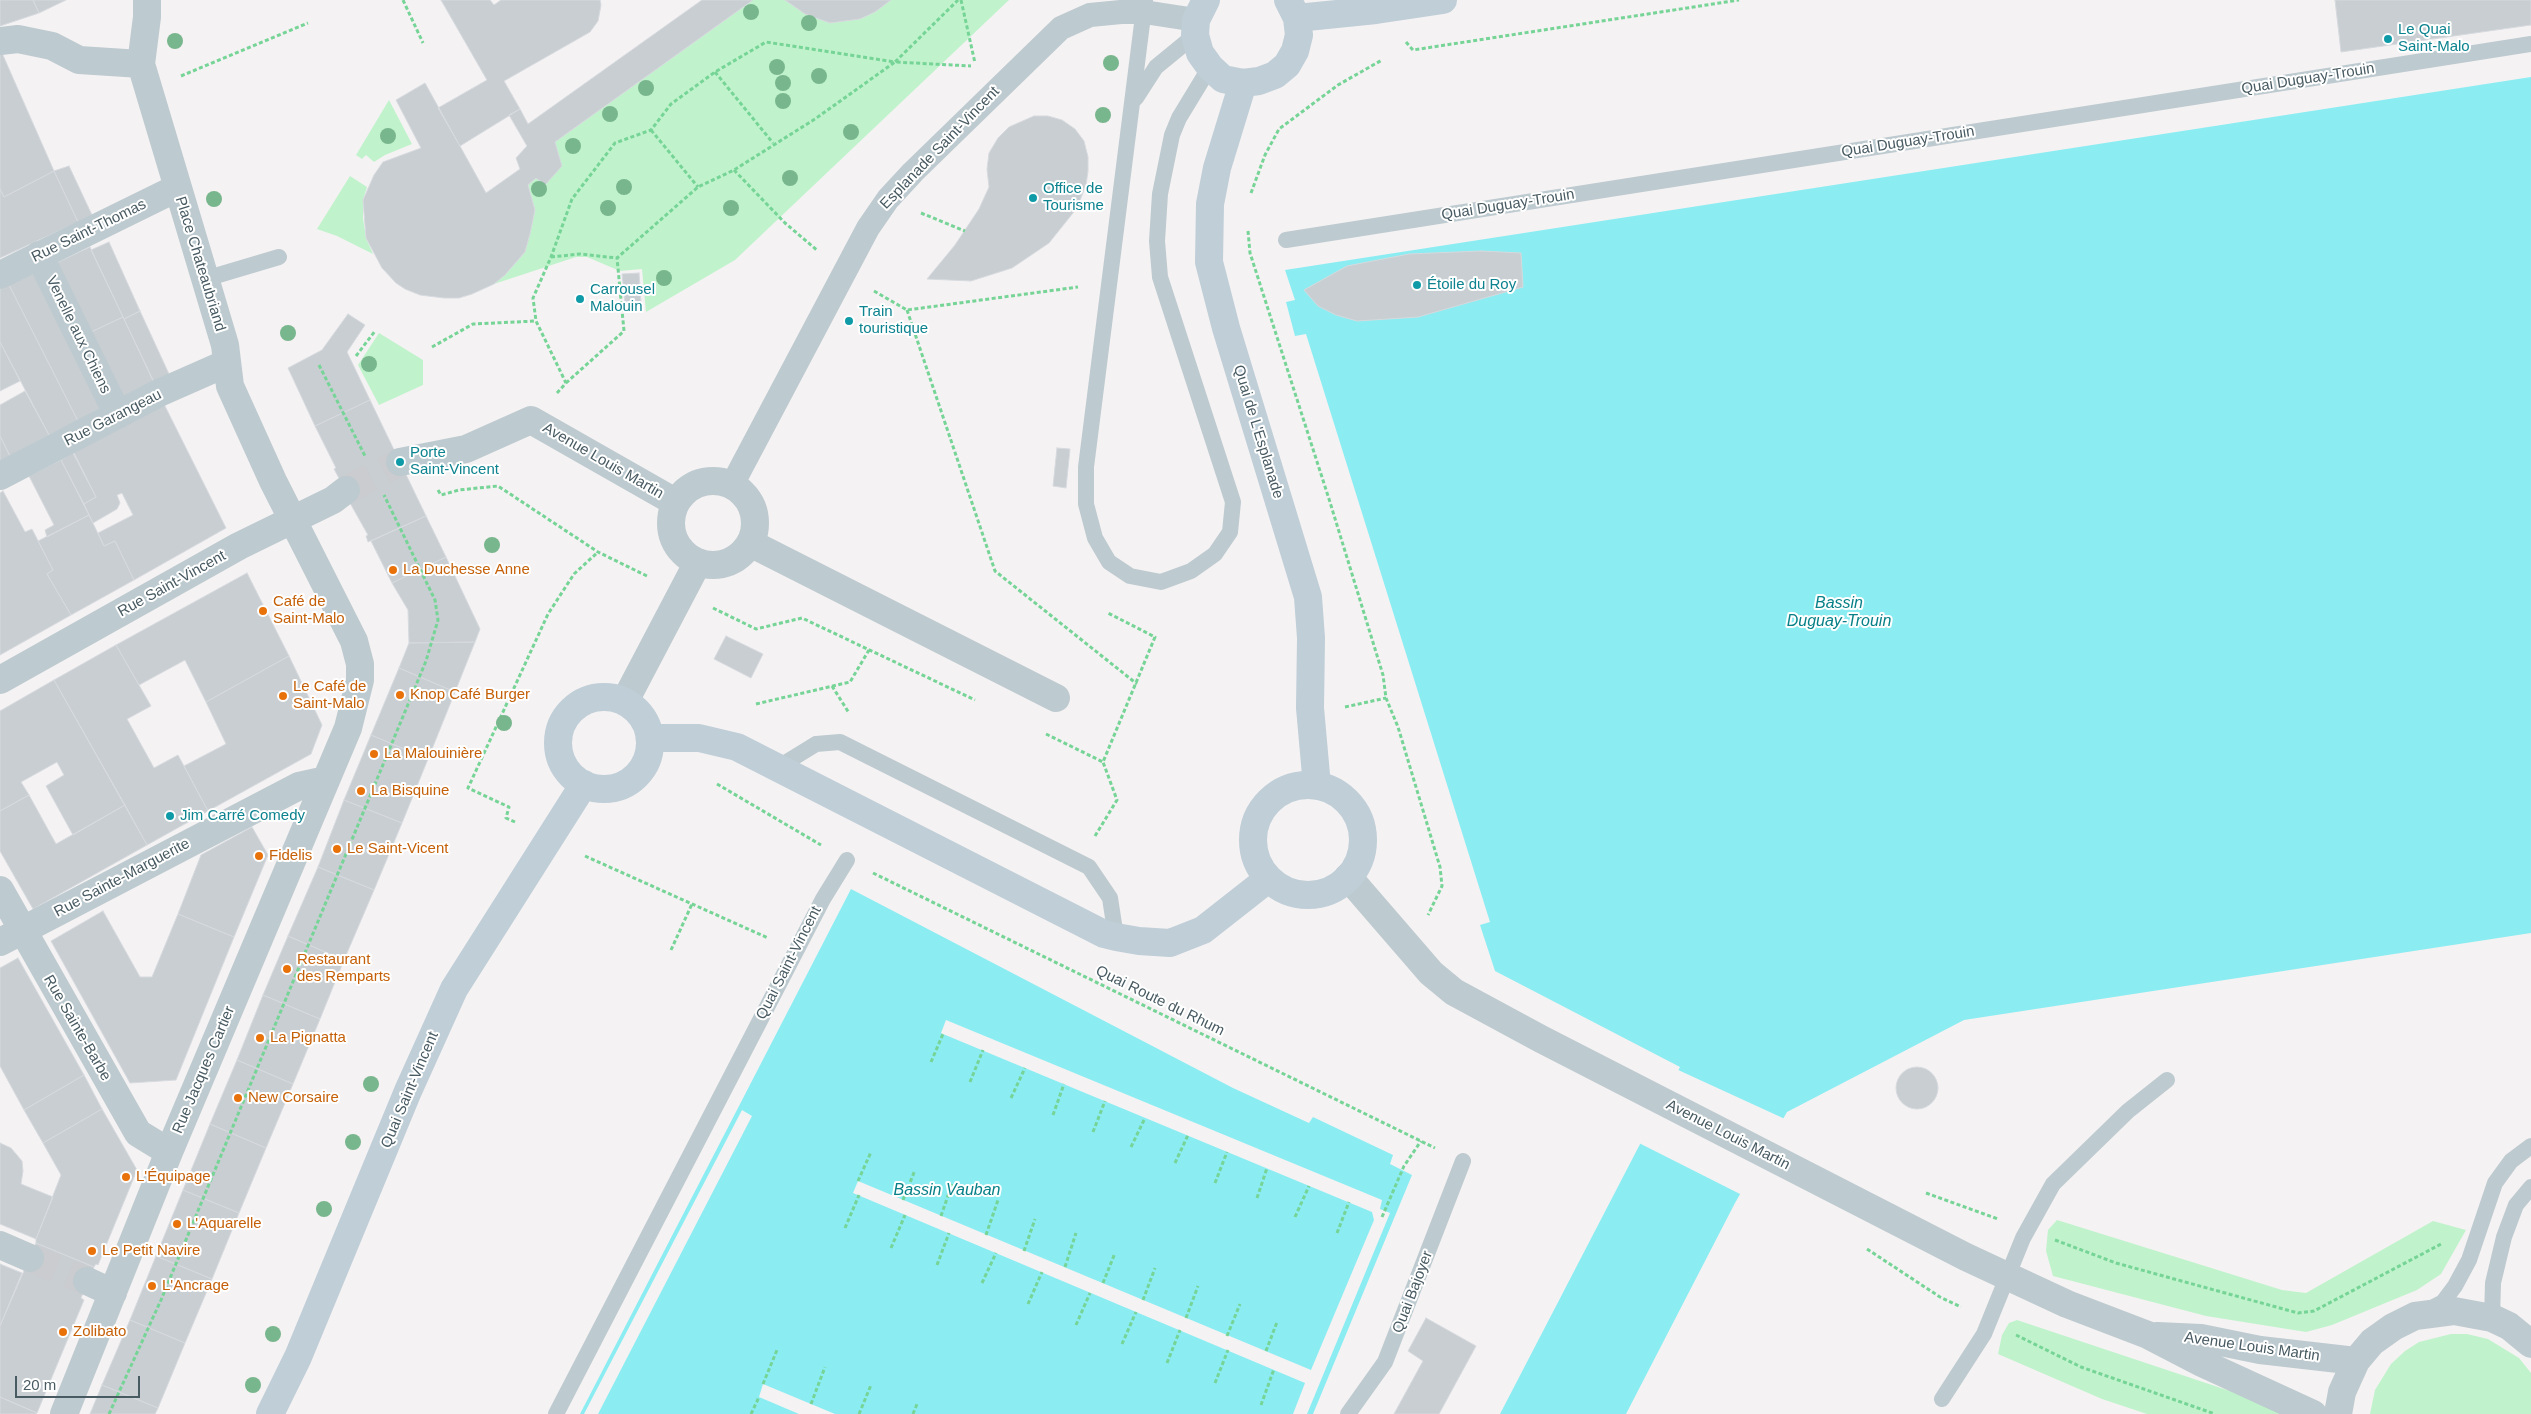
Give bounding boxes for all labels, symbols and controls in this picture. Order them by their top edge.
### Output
place label: Le Quai Saint-Malo [2398,21,2470,56]
marker: Le Quai Saint-Malo [2382,33,2394,45]
street label: Quai Duguay-Trouin [2240,60,2376,98]
street label: Esplanade Saint-Vincent [877,83,1003,213]
street label: Quai Duguay-Trouin [1840,123,1976,161]
place label: Office de Tourisme [1043,180,1104,215]
street label: Quai Duguay-Trouin [1440,186,1576,224]
marker: Office de Tourisme [1027,192,1039,204]
street label: Place Chateaubriand [171,194,229,334]
street label: Rue Saint-Thomas [29,196,149,266]
street label: Venelle aux Chiens [42,273,114,397]
place label: Étoile du Roy [1427,276,1516,294]
marker: Étoile du Roy [1411,279,1423,291]
place label: Carrousel Malouin [590,281,655,316]
marker: Carrousel Malouin [574,293,586,305]
place label: Train touristique [859,303,928,338]
marker: Train touristique [843,315,855,327]
street label: Quai de L'Esplanade [1229,363,1287,501]
street label: Rue Garangeau [61,386,165,450]
street label: Avenue Louis Martin [539,419,667,503]
place label: Porte Saint-Vincent [410,444,499,479]
marker: Porte Saint-Vincent [394,456,406,468]
street label: Rue Saint-Vincent [115,547,229,621]
place label: La Duchesse Anne [403,561,530,579]
marker: La Duchesse Anne [387,564,399,576]
place label: Café de Saint-Malo [273,593,345,628]
water label: Bassin Duguay-Trouin [1787,594,1891,632]
marker: Café de Saint-Malo [257,605,269,617]
place label: Le Café de Saint-Malo [293,678,366,713]
place label: Knop Café Burger [410,686,530,704]
marker: Knop Café Burger [394,689,406,701]
marker: Le Café de Saint-Malo [277,690,289,702]
place label: La Malouinière [384,745,482,763]
marker: La Malouinière [368,748,380,760]
place label: La Bisquine [371,782,449,800]
marker: La Bisquine [355,785,367,797]
place label: Jim Carré Comedy [180,807,305,825]
marker: Jim Carré Comedy [164,810,176,822]
street label: Rue Sainte-Marguerite [51,835,193,921]
place label: Le Saint-Vicent [347,840,448,858]
marker: Le Saint-Vicent [331,843,343,855]
place label: Fidelis [269,847,312,865]
marker: Fidelis [253,850,265,862]
street label: Quai Saint-Vincent [753,903,825,1023]
place label: Restaurant des Remparts [297,951,390,986]
street label: Quai Route du Rhum [1093,962,1227,1040]
marker: Restaurant des Remparts [281,963,293,975]
street label: Rue Sainte-Barbe [39,972,115,1084]
street label: Rue Jacques Cartier [169,1004,239,1136]
place label: La Pignatta [270,1029,346,1047]
street label: Quai Saint-Vincent [377,1029,443,1151]
marker: La Pignatta [254,1032,266,1044]
place label: New Corsaire [248,1089,339,1107]
marker: New Corsaire [232,1092,244,1104]
street label: Avenue Louis Martin [1663,1096,1793,1174]
place label: L'Équipage [136,1168,211,1186]
marker: L'Équipage [120,1171,132,1183]
water label: Bassin Vauban [893,1181,1001,1201]
place label: L'Aquarelle [187,1215,262,1233]
marker: L'Aquarelle [171,1218,183,1230]
place label: Le Petit Navire [102,1242,200,1260]
marker: Le Petit Navire [86,1245,98,1257]
street label: Quai Bajoyer [1389,1248,1437,1336]
place label: L'Ancrage [162,1277,229,1295]
marker: L'Ancrage [146,1280,158,1292]
place label: Zolibato [73,1323,126,1341]
marker: Zolibato [57,1326,69,1338]
street label: Avenue Louis Martin [2183,1329,2321,1365]
scale bar [18,1366,142,1398]
text: 20 m [23,1376,56,1393]

